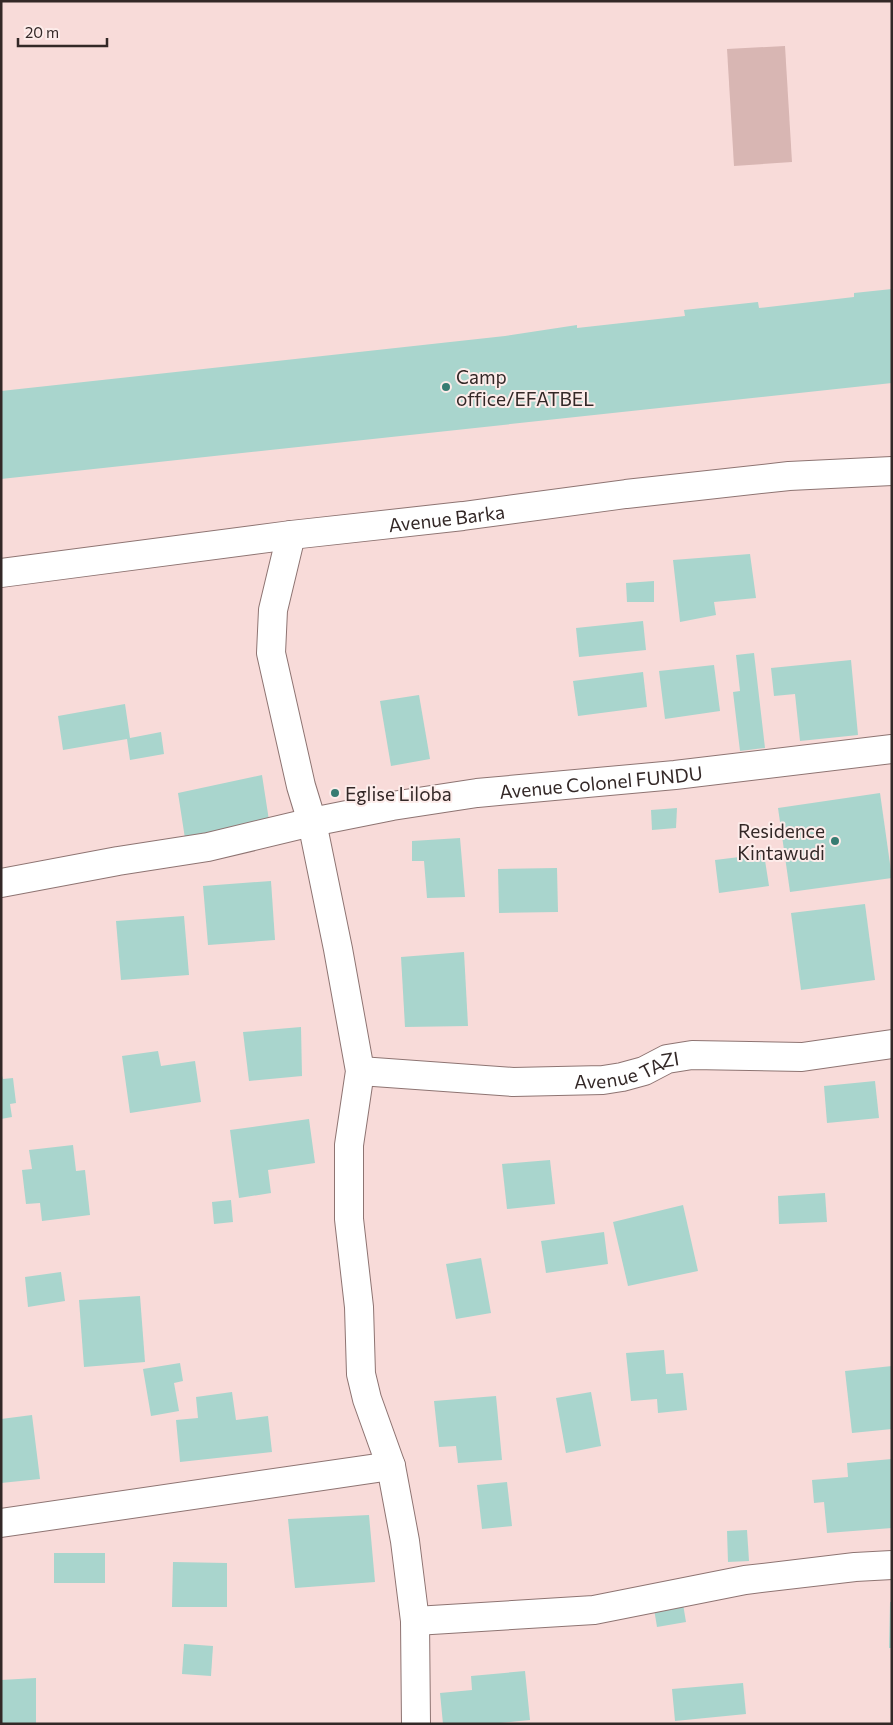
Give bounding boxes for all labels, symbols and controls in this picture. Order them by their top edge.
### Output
scale bar [18,15,106,47]
text: 20 m [25,23,59,41]
place label: Camp office/EFATBEL [456,365,594,410]
marker: Camp office/EFATBEL [440,381,452,393]
street label: Avenue Barka [387,499,506,536]
street label: Avenue Colonel FUNDU [498,760,704,802]
place label: Eglise Liloba [345,782,452,805]
marker: Eglise Liloba [329,787,341,799]
place label: Residence Kintawudi [737,819,825,864]
marker: Residence Kintawudi [829,835,841,847]
street label: Avenue TAZI [574,1046,681,1092]

